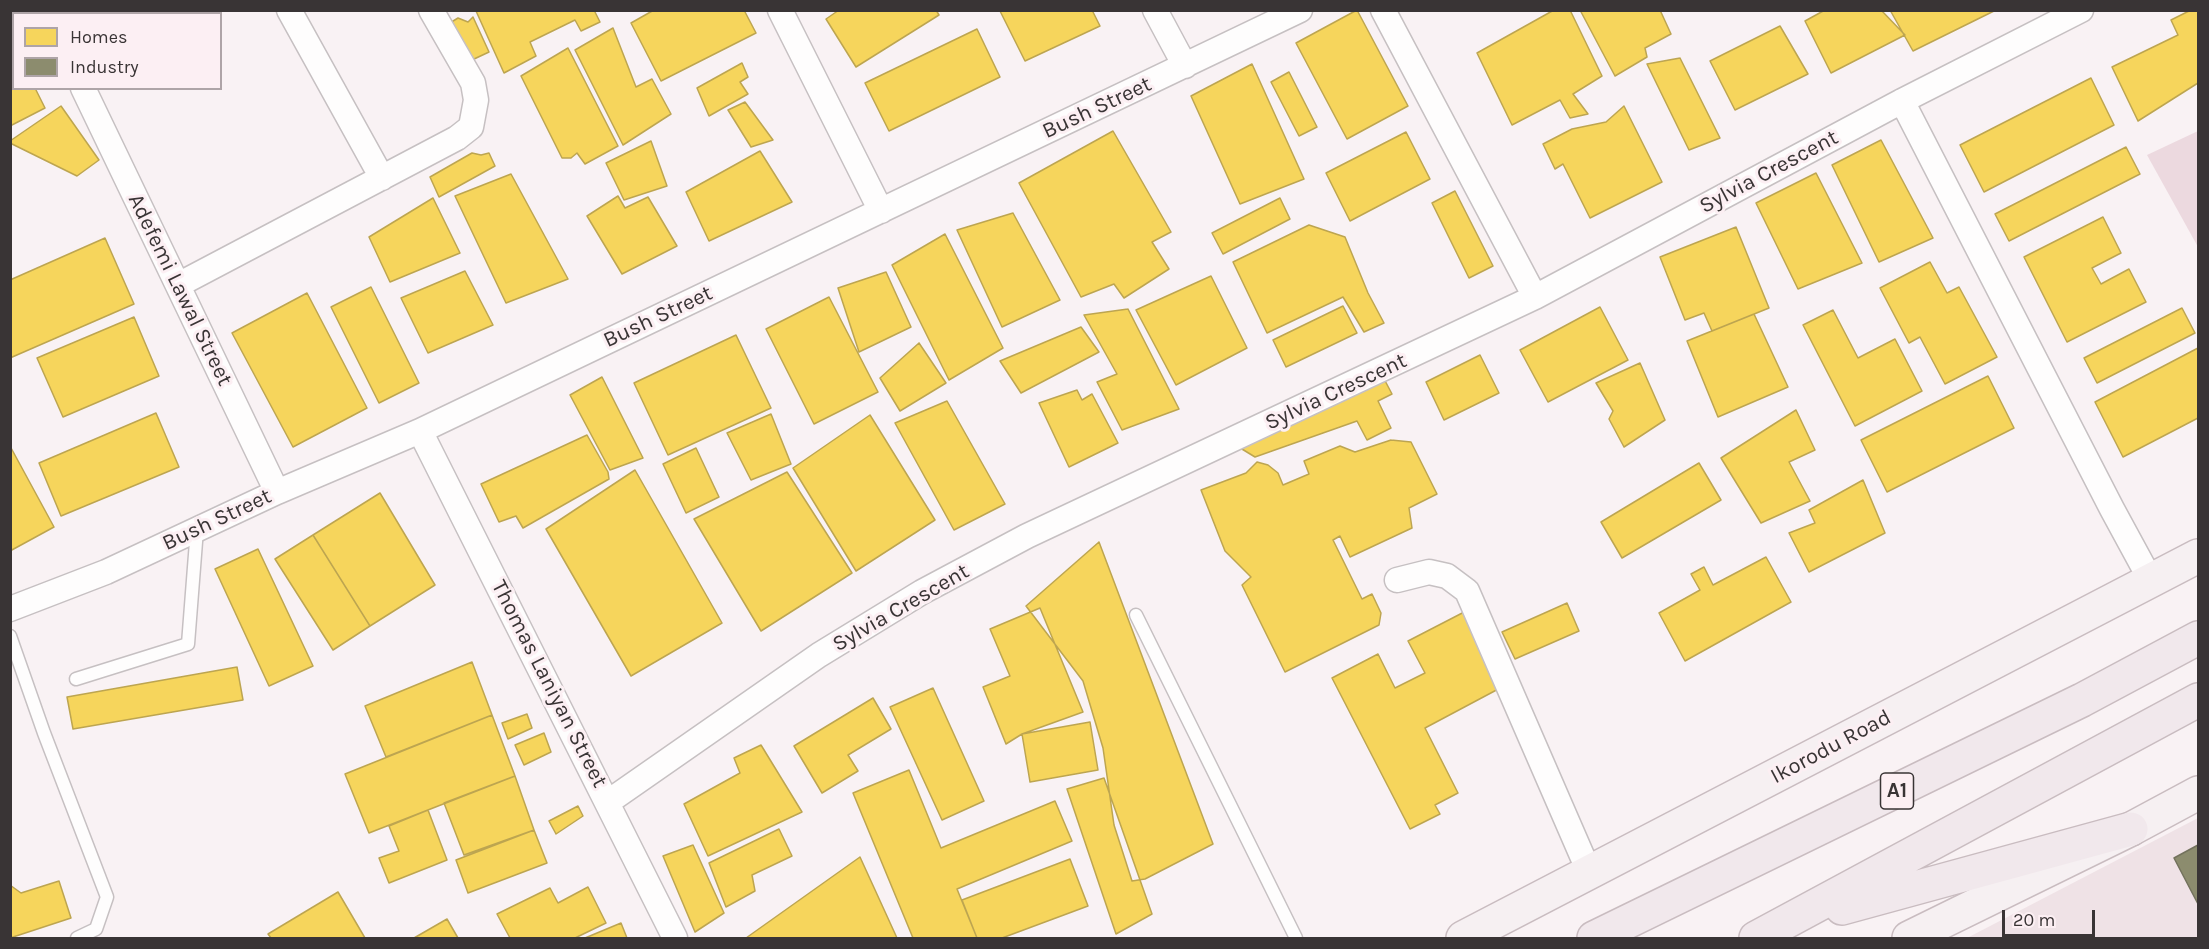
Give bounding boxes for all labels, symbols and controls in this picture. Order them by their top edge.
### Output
legend [12,12,222,90]
text: Homes [70,26,127,48]
text: Industry [70,56,139,78]
street label: Bush Street [1038,71,1156,145]
street label: Sylvia Crescent [1695,124,1843,220]
street label: Adefemi Lawal Street [122,190,238,390]
street label: Bush Street [599,280,717,354]
street label: Sylvia Crescent [1261,348,1411,436]
street label: Bush Street [158,483,276,557]
street label: Sylvia Crescent [828,558,974,658]
street label: Thomas Laniyan Street [485,576,613,792]
street label: Ikorodu Road [1766,704,1896,790]
road number: A1 [1880,773,1914,809]
scale bar [2005,898,2098,936]
text: 20 m [2013,909,2055,931]

